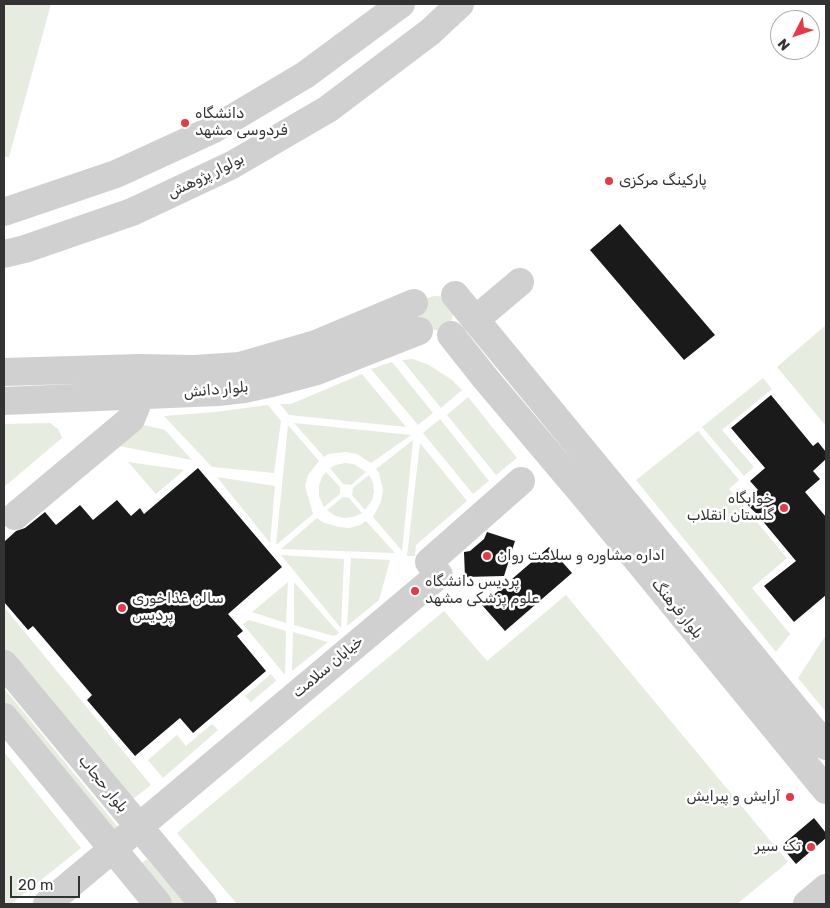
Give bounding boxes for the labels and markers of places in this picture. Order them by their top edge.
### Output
place label: دانشگاه فردوسی مشهد [195,105,287,140]
marker: دانشگاه فردوسی مشهد [179,117,191,129]
place label: پارکینگ مرکزی [619,172,707,190]
marker: پارکینگ مرکزی [603,175,615,187]
place label: خوابگاه گلستان انقلاب [687,490,774,525]
marker: خوابگاه گلستان انقلاب [778,502,790,514]
place label: اداره مشاوره و سلامت روان [497,547,665,565]
marker: اداره مشاوره و سلامت روان [481,550,493,562]
place label: پردیس دانشگاه علوم پزشکی مشهد [425,573,539,608]
marker: پردیس دانشگاه علوم پزشکی مشهد [409,585,421,597]
place label: سالن غذاخوری پردیس [132,590,224,625]
marker: سالن غذاخوری پردیس [116,602,128,614]
place label: آرایش و پیرایش [686,788,780,806]
marker: آرایش و پیرایش [784,791,796,803]
place label: تک سیر [755,838,801,856]
marker: تک سیر [805,841,817,853]

